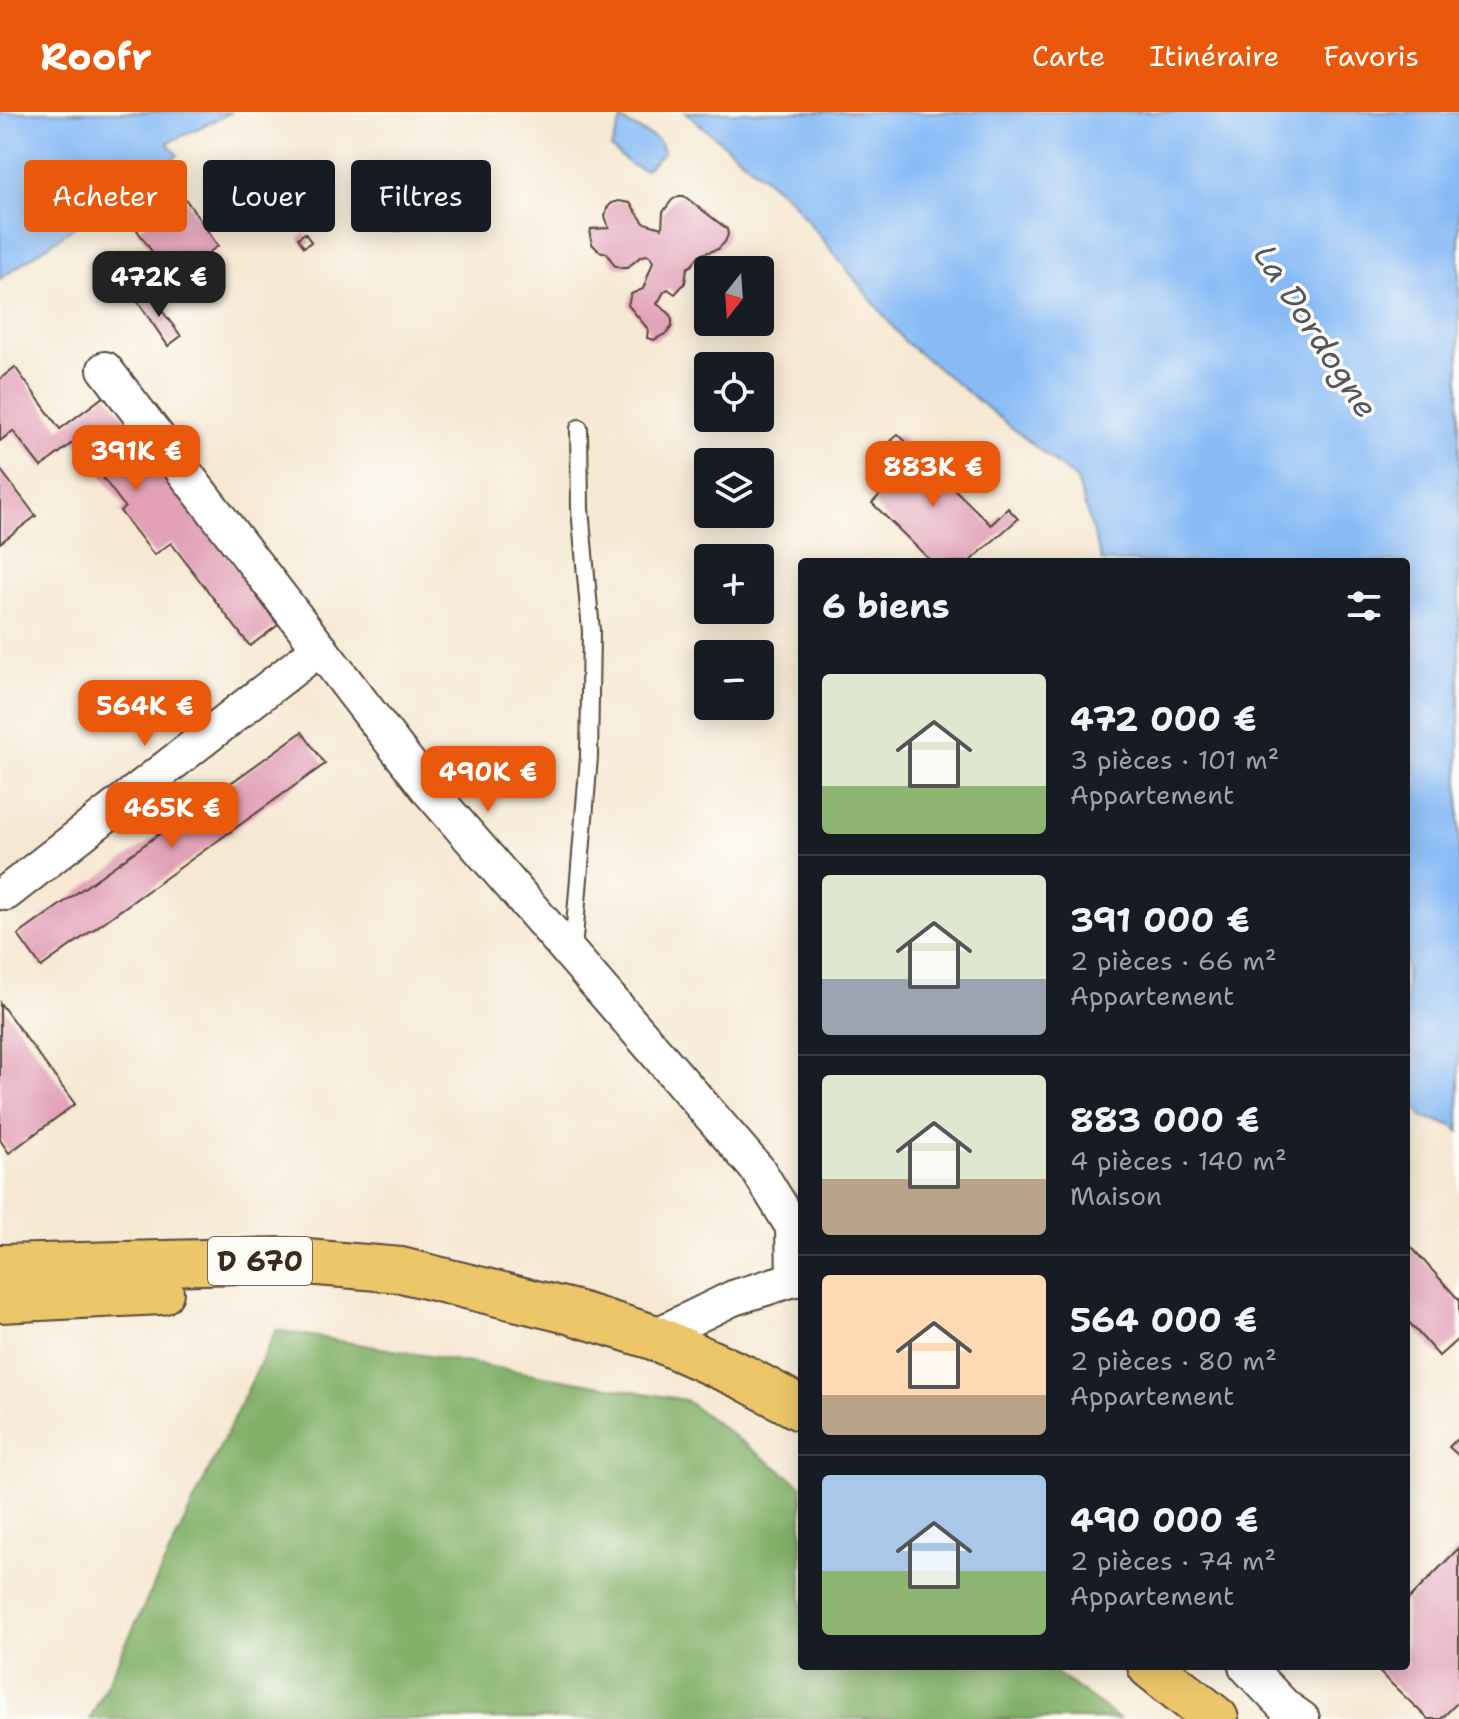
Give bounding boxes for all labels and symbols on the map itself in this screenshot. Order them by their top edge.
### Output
water label: La Dordogne [1244,236,1388,426]
pin: 472K € [94,251,224,319]
north arrow [694,256,774,336]
pin: 391K € [71,425,201,493]
pin: 883K € [868,441,998,509]
pin: 564K € [80,680,210,748]
pin: 490K € [423,746,553,814]
pin: 465K € [107,782,237,850]
road number: D 670 [208,1237,312,1285]

